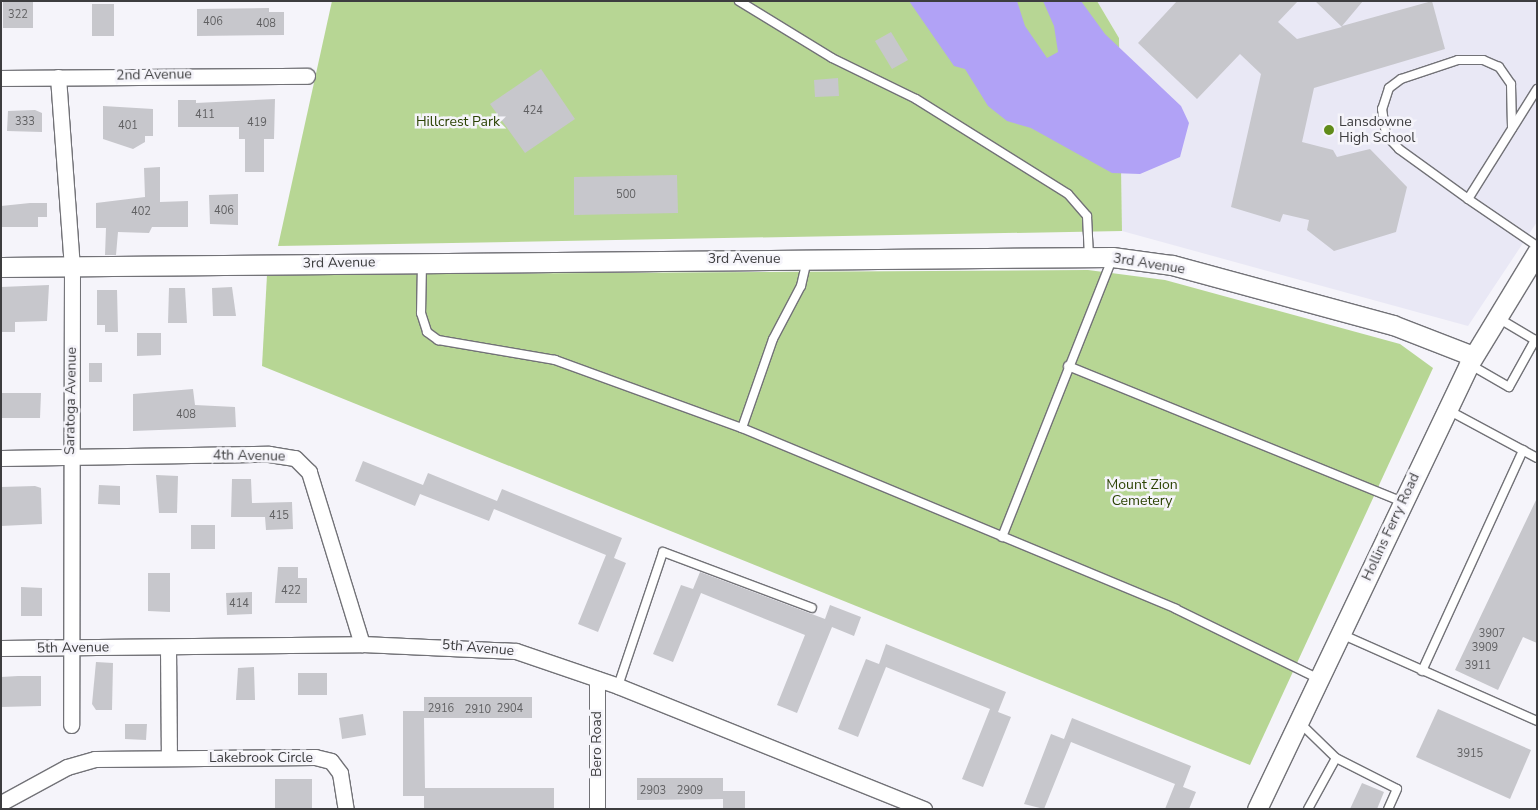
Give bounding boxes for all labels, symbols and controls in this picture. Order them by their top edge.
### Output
house number: 322 [8,8,28,22]
house number: 406 [203,15,223,29]
house number: 408 [256,17,276,31]
street label: 2nd Avenue [116,66,192,84]
house number: 424 [523,104,543,118]
house number: 411 [195,108,215,122]
park label: Hillcrest Park [416,114,500,130]
place label: Lansdowne High School [1339,114,1415,146]
house number: 333 [15,115,35,129]
house number: 419 [247,116,267,130]
house number: 401 [118,119,138,133]
marker: Lansdowne High School [1323,124,1335,136]
house number: 500 [616,188,636,202]
house number: 406 [214,204,234,218]
house number: 402 [131,205,151,219]
street label: 3rd Avenue [1112,250,1186,278]
street label: 3rd Avenue [708,251,780,267]
street label: 3rd Avenue [302,254,376,272]
street label: Saratoga Avenue [62,347,80,455]
house number: 408 [176,408,196,422]
street label: 4th Avenue [213,447,285,465]
street label: Hollins Ferry Road [1359,470,1423,584]
park label: Mount Zion Cemetery [1106,477,1178,510]
house number: 415 [269,509,289,523]
house number: 422 [281,584,301,598]
house number: 414 [229,597,249,611]
house number: 3907 [1479,627,1505,641]
street label: 5th Avenue [441,636,515,660]
street label: 5th Avenue [37,639,109,657]
house number: 3909 [1472,641,1498,655]
house number: 3911 [1465,659,1491,673]
house number: 2916 [428,702,454,716]
house number: 2904 [497,702,523,716]
house number: 2910 [465,703,491,717]
street label: Bero Road [589,711,605,777]
house number: 3915 [1457,747,1483,761]
street label: Lakebrook Circle [209,750,313,766]
house number: 2903 [640,784,666,798]
house number: 2909 [677,784,703,798]

